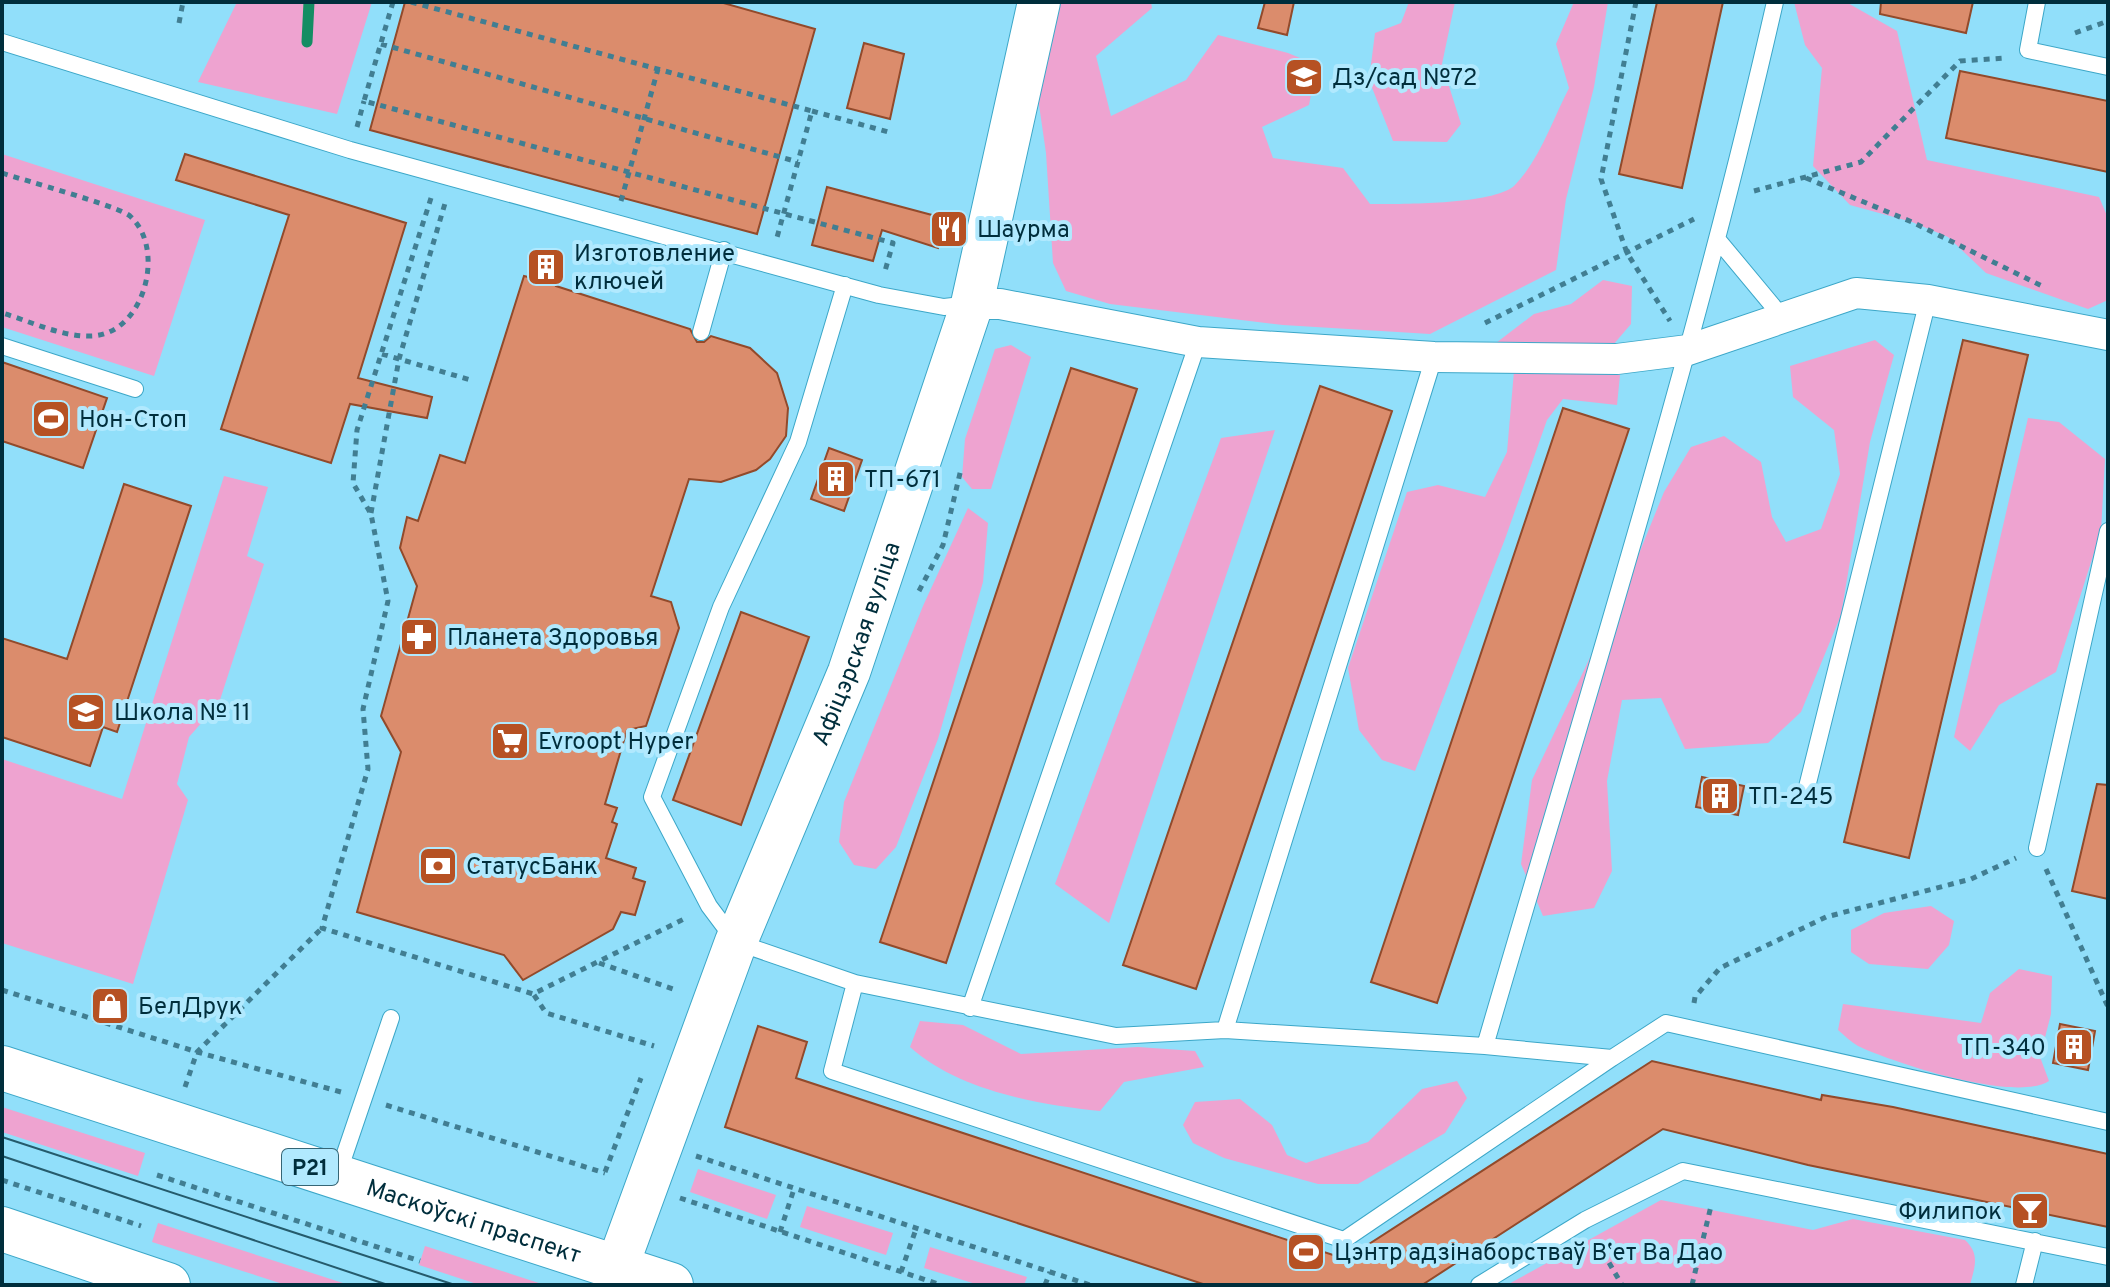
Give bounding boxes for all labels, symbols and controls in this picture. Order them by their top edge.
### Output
school or university icon: Дз/сад №72 [1283,56,1325,98]
place label: Дз/сад №72 [1332,64,1477,94]
restaurant icon: Шаурма [928,208,970,250]
place label: Шаурма [977,216,1070,246]
place label: Изготовление ключей [574,240,735,298]
building icon: Изготовление ключей [525,246,567,288]
sports icon: Нон-Стоп [30,398,72,440]
place label: Нон-Стоп [79,406,187,436]
building icon: ТП-671 [815,458,857,500]
place label: ТП-671 [864,466,941,496]
street label: Афіцэрская вуліца [807,538,908,751]
pharmacy icon: Планета Здоровья [398,616,440,658]
place label: Планета Здоровья [447,624,658,654]
school or university icon: Школа № 11 [65,691,107,733]
place label: Школа № 11 [114,699,251,729]
supermarket icon: Evroopt Hyper [489,720,531,762]
place label: Evroopt Hyper [538,728,694,758]
building icon: ТП-245 [1699,775,1741,817]
place label: ТП-245 [1748,783,1833,813]
bank icon: СтатусБанк [417,845,459,887]
place label: СтатусБанк [466,853,598,883]
shop icon: БелДрук [89,985,131,1027]
place label: БелДрук [138,993,242,1023]
building icon: ТП-340 [2053,1026,2095,1068]
place label: ТП-340 [1960,1034,2046,1064]
road number: Р21 [282,1149,338,1185]
street label: Маскоўскі праспект [362,1174,584,1272]
bar icon: Филипок [2009,1190,2051,1232]
place label: Филипок [1899,1198,2002,1228]
sports icon: Цэнтр адзінаборстваў Вʼет Ва Дао [1285,1231,1327,1273]
place label: Цэнтр адзінаборстваў Вʼет Ва Дао [1334,1239,1723,1269]

